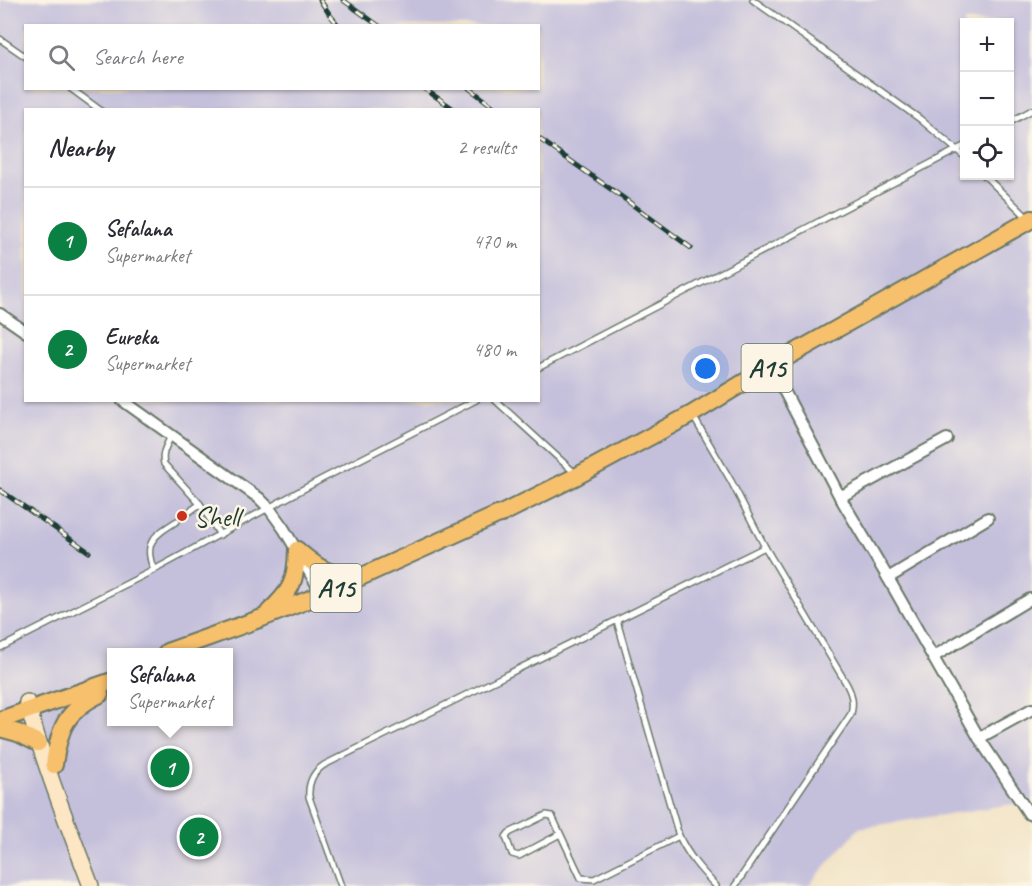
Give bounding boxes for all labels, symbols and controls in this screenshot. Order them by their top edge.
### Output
map controls [960,18,1014,180]
button: + [960,18,1014,72]
search box [24,24,540,90]
icon: search [45,41,78,74]
text: Search here [93,43,183,71]
button: − [960,72,1014,126]
button: locate [960,126,1014,180]
text: Nearby [48,131,113,164]
text: 2 results [457,135,516,160]
text: Sefalana [105,215,171,243]
text: 1 [63,229,72,254]
text: 470 m [473,229,516,254]
text: Supermarket [105,243,190,268]
text: Eureka [105,323,158,351]
text: 2 [63,337,72,362]
text: 480 m [473,337,516,362]
road number: A15 [742,344,792,392]
text: Supermarket [105,351,190,376]
your location [691,354,720,383]
place label: Shell [194,499,245,534]
marker: Shell [175,509,189,523]
road number: A15 [310,564,362,612]
popup [107,648,233,726]
text: Sefalana [128,661,194,689]
text: Supermarket [128,689,213,714]
pin: 1 [150,746,190,790]
pin: 2 [180,814,218,860]

